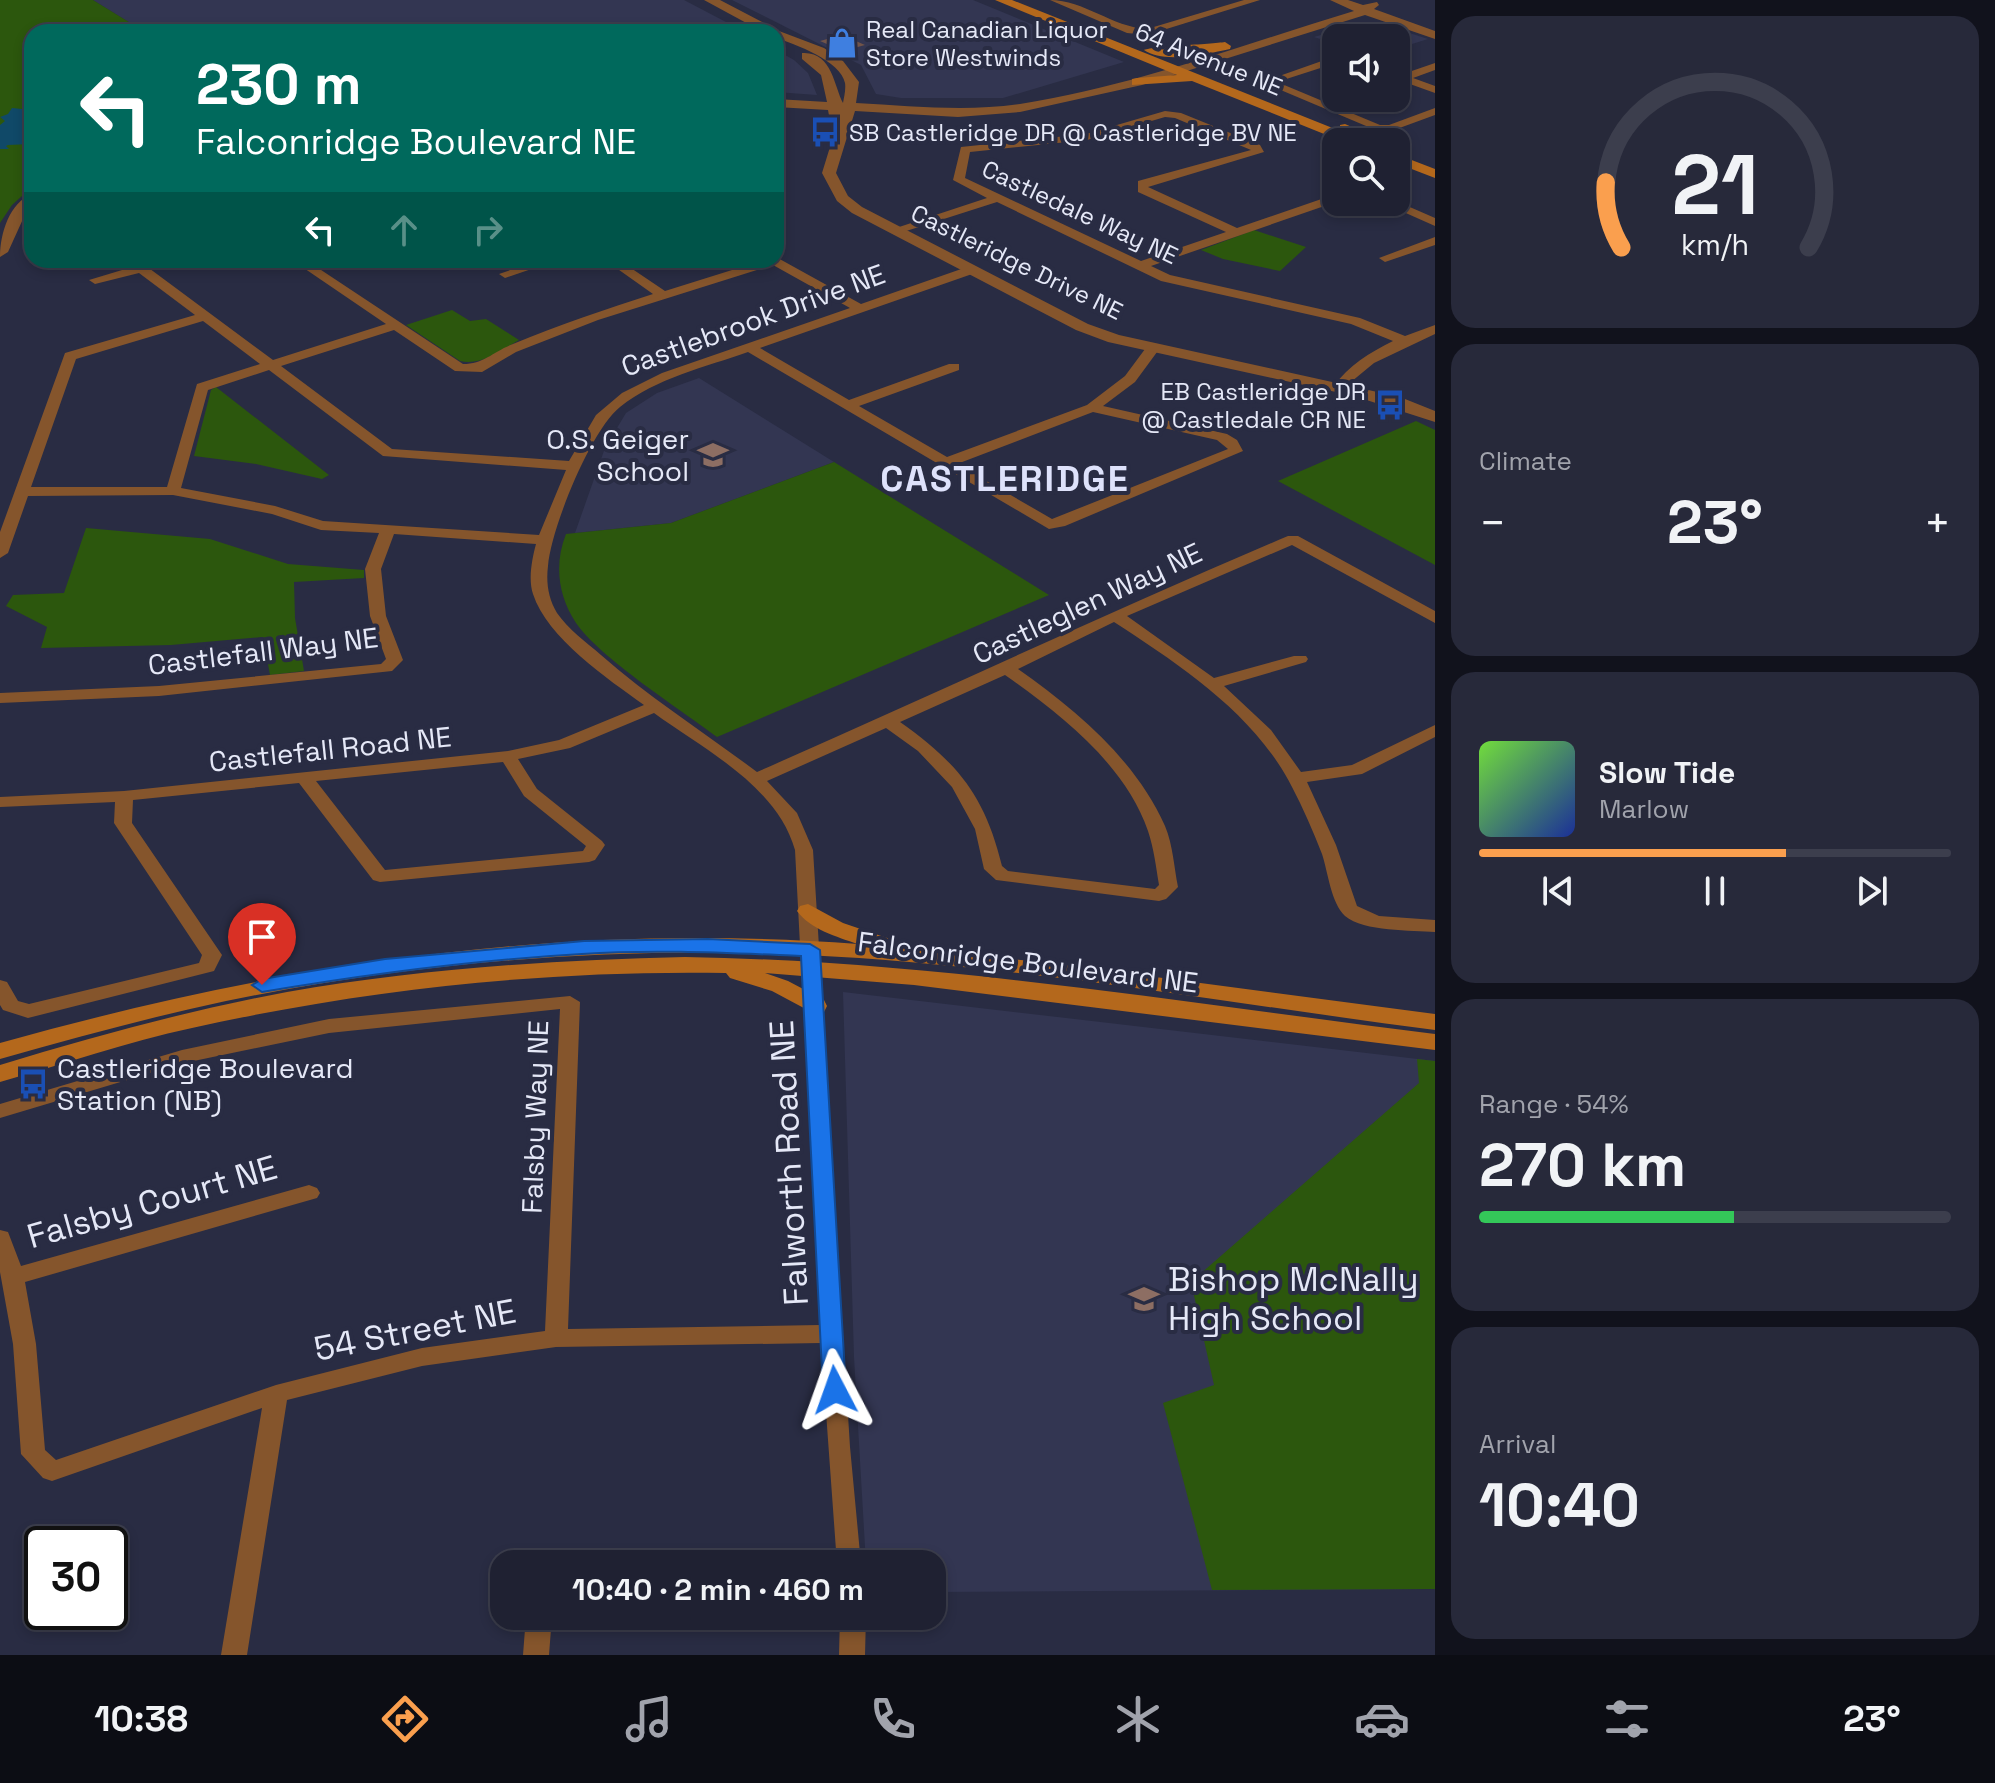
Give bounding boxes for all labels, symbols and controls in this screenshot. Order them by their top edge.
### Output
place label: Real Canadian Liquor Store Westwinds [866,14,1108,73]
street label: 64 Avenue NE [1131,15,1287,103]
map controls [1322,24,1410,216]
button: sound [1322,24,1410,112]
shop icon: Real Canadian Liquor Store Westwinds [825,26,859,60]
text: 230 m [196,49,362,120]
icon: left [64,56,168,160]
bus stop icon: SB Castleridge DR @ Castleridge BV NE [808,115,842,149]
place label: SB Castleridge DR @ Castleridge BV NE [849,117,1297,148]
text: Falconridge Boulevard NE [196,119,636,165]
button: search [1322,128,1410,216]
text: 21 [1671,131,1759,237]
street label: Castledale Way NE [977,153,1183,271]
street label: Castleridge Drive NE [906,197,1128,327]
icon: left [298,208,342,252]
icon: ahead [382,208,426,252]
icon: right [466,208,510,252]
text: km/h [1681,227,1749,263]
street label: Castlebrook Drive NE [616,255,890,385]
place label: EB Castleridge DR @ Castledale CR NE [1141,376,1366,435]
bus stop icon: EB Castleridge DR @ Castledale CR NE [1373,388,1407,422]
place label: O.S. Geiger School [546,421,689,489]
school or university icon: O.S. Geiger School [696,438,730,472]
text: Climate [1479,444,1572,478]
district label: CASTLERIDGE [880,456,1130,502]
text: 23° [1667,484,1763,561]
text: − [1479,495,1506,551]
text: + [1924,495,1951,551]
street label: Castleglen Way NE [967,534,1207,672]
street label: Castlefall Way NE [146,619,380,683]
street label: Castlefall Road NE [207,718,453,780]
text: Slow Tide [1599,753,1735,792]
text: Marlow [1599,792,1689,826]
icon: previous [1536,869,1580,913]
icon: pause [1693,869,1737,913]
icon: next [1850,869,1894,913]
pin [228,903,296,985]
icon: arrive [240,915,284,959]
street label: Falconridge Boulevard NE [856,923,1200,1001]
street label: Falworth Road NE [760,1019,818,1307]
street label: Falsby Way NE [514,1020,556,1214]
place label: Castleridge Boulevard Station (NB) [57,1050,354,1118]
bus stop icon: Castleridge Boulevard Station (NB) [16,1067,50,1101]
text: Range · 54% [1479,1087,1629,1121]
text: 270 km [1479,1127,1686,1204]
street label: Falsby Court NE [22,1146,282,1258]
place label: Bishop McNally High School [1168,1258,1419,1340]
school or university icon: Bishop McNally High School [1127,1282,1161,1316]
street label: 54 Street NE [310,1289,520,1371]
position arrow [793,1348,877,1432]
text: Arrival [1479,1427,1556,1461]
text: 10:40 [1479,1467,1640,1544]
speed limit sign: 30 [24,1526,128,1630]
text: 10:40 · 2 min · 460 m [572,1570,864,1609]
icon: directions [377,1691,433,1747]
icon: music [621,1691,677,1747]
icon: phone [865,1691,921,1747]
icon: climate [1110,1691,1166,1747]
icon: car [1354,1691,1410,1747]
icon: filters [1599,1691,1655,1747]
text: 10:38 [94,1696,188,1742]
text: 23° [1843,1696,1901,1742]

